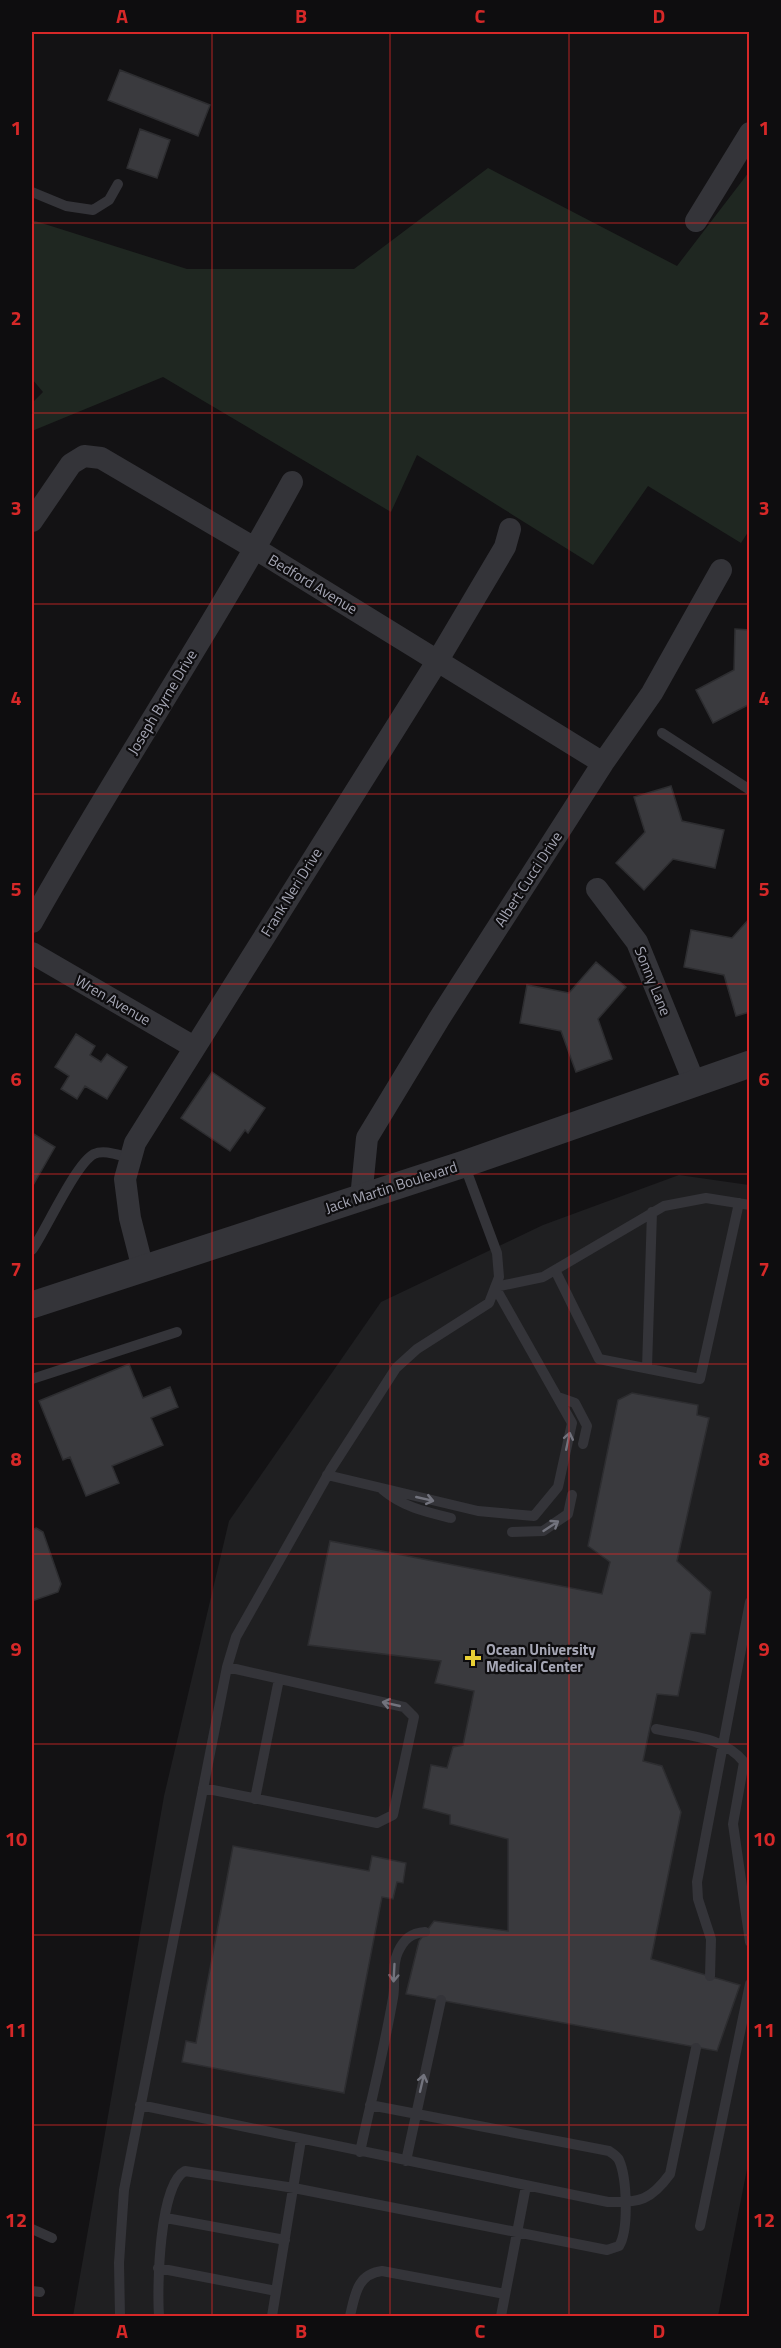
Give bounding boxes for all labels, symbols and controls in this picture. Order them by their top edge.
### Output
text: A [116,0,128,31]
text: B [295,0,307,31]
text: C [475,0,486,31]
text: D [653,0,665,31]
text: 1 [10,112,22,143]
text: 1 [758,112,770,143]
text: 2 [10,302,22,333]
text: 2 [758,302,770,333]
text: 3 [10,492,22,523]
text: 3 [758,492,770,523]
street label: Bedford Avenue [264,548,362,620]
street label: Joseph Byrne Drive [121,645,203,759]
text: 4 [10,682,22,713]
text: 4 [758,682,770,713]
street label: Albert Cucci Drive [488,827,568,931]
street label: Frank Neri Drive [254,843,328,941]
text: 5 [10,873,22,904]
text: 5 [758,873,770,904]
street label: Sonny Lane [629,943,677,1019]
street label: Wren Avenue [71,969,155,1031]
text: 6 [10,1063,22,1094]
text: 6 [758,1063,770,1094]
street label: Jack Martin Boulevard [322,1155,460,1219]
text: 7 [10,1253,22,1284]
text: 7 [758,1253,770,1284]
one-way arrow [563,1432,575,1451]
text: 8 [10,1443,22,1474]
text: 8 [758,1443,770,1474]
one-way arrow [415,1493,434,1505]
one-way arrow [542,1519,559,1531]
text: 9 [10,1633,22,1664]
text: 9 [758,1633,770,1664]
place label: Ocean University Medical Center [486,1638,596,1678]
marker: Ocean University Medical Center [464,1649,482,1667]
one-way arrow [382,1698,401,1710]
text: 10 [5,1823,27,1854]
text: 10 [753,1823,775,1854]
one-way arrow [389,1963,400,1983]
text: 11 [5,2014,27,2045]
text: 11 [753,2014,775,2045]
one-way arrow [417,2074,428,2093]
text: 12 [5,2204,27,2235]
text: 12 [753,2204,775,2235]
text: A [116,2315,128,2346]
text: B [295,2315,307,2346]
text: C [475,2315,486,2346]
text: D [653,2315,665,2346]

